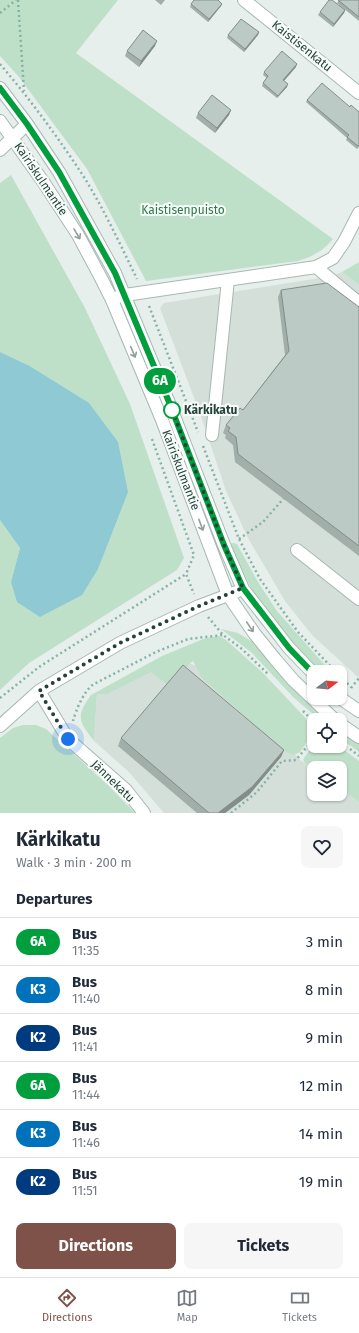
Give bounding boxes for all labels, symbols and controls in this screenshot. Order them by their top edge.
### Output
street label: Kaistisenkatu [269,18,335,74]
street label: Kairiskulmantie [11,140,71,218]
park label: Kaistisenpuisto [141,203,225,217]
one-way arrow [74,228,82,240]
one-way arrow [130,345,137,357]
line badge: 6A [142,368,178,394]
text: 6A [152,372,168,389]
marker: Kärkikatu [163,401,181,419]
place label: Kärkikatu [184,403,238,417]
street label: Kairiskulmantie [159,428,203,512]
one-way arrow [198,518,206,530]
one-way arrow [246,622,254,633]
north arrow [307,665,347,705]
map controls [307,665,347,801]
button: locate [307,713,347,753]
your location [58,729,78,749]
street label: Jännekatu [88,757,138,805]
button: layers [307,761,347,801]
button: heart [301,826,343,868]
text: Kärkikatu [16,828,101,851]
text: Walk · 3 min · 200 m [16,855,132,870]
text: Departures [16,890,93,908]
text: Bus [72,925,97,943]
text: 6A [30,933,46,950]
text: 3 min [306,933,343,951]
text: 11:35 [72,943,99,958]
text: Bus [72,973,97,991]
text: K3 [30,981,46,998]
text: 8 min [305,981,343,999]
text: 11:40 [72,991,100,1006]
text: Bus [72,1021,97,1039]
text: K2 [30,1029,46,1046]
text: 9 min [305,1029,343,1047]
text: 11:41 [72,1039,98,1054]
text: Bus [72,1069,97,1087]
text: 6A [30,1077,46,1094]
text: 12 min [299,1077,343,1095]
text: 11:44 [72,1087,100,1102]
text: Bus [72,1117,97,1135]
text: K3 [30,1125,46,1142]
text: 14 min [299,1125,343,1143]
text: 11:46 [72,1135,100,1150]
text: Bus [72,1165,97,1183]
text: K2 [30,1173,46,1190]
text: 19 min [299,1173,343,1191]
text: 11:51 [72,1183,98,1198]
button: Directions [16,1223,176,1269]
button: Tickets [184,1223,343,1269]
tab: Directions [42,1287,92,1324]
tab: Map [176,1287,198,1324]
tab: Tickets [282,1287,317,1324]

